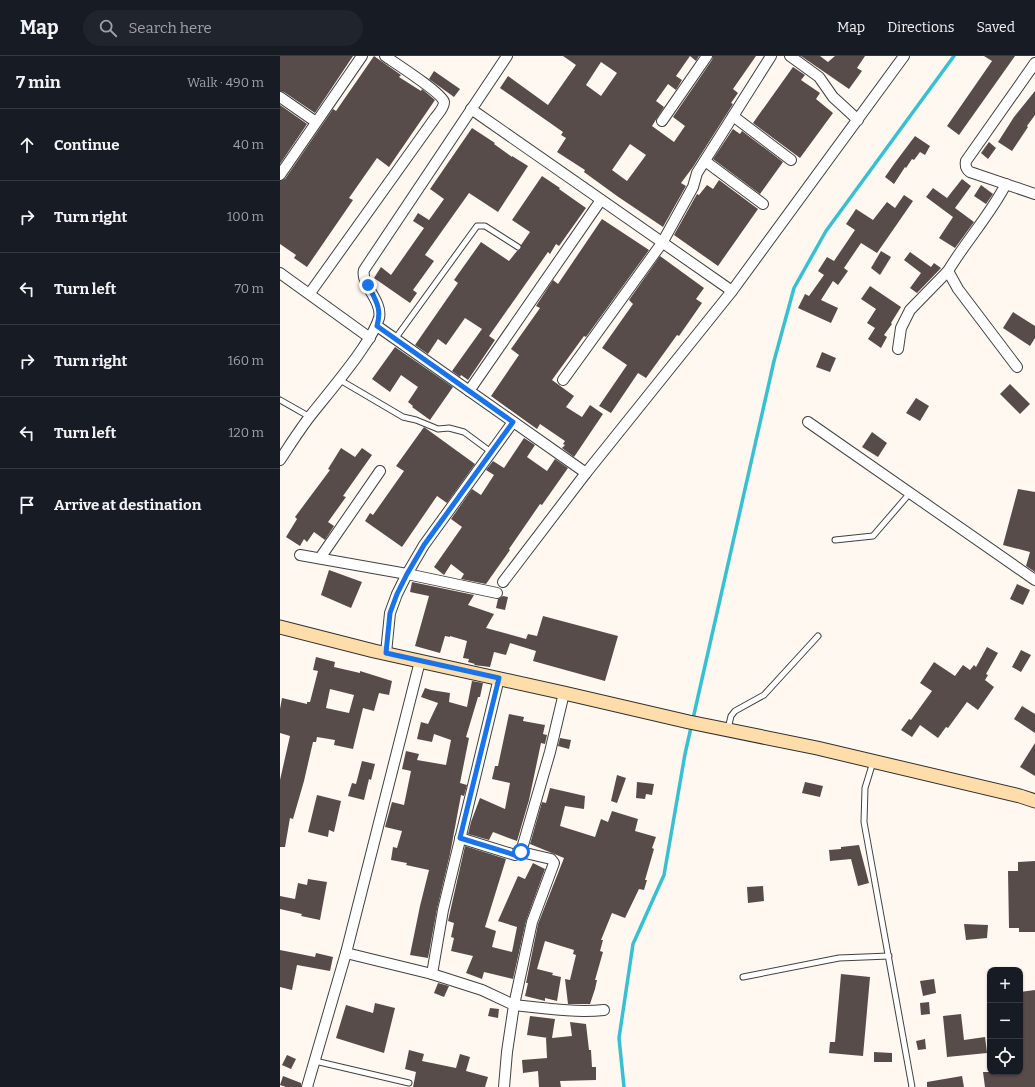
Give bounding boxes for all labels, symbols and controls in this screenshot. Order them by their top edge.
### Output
search box [83,10,363,46]
text: Map [20,16,59,39]
icon: search [97,17,119,39]
text: Search here [129,19,212,37]
text: Map [837,19,865,36]
text: Directions [887,19,955,36]
text: Saved [977,19,1015,36]
text: 7 min [16,72,61,93]
text: Walk · 490 m [187,75,264,90]
icon: ahead [16,134,38,156]
text: Continue [54,136,120,154]
text: 40 m [233,137,264,152]
icon: right [16,206,38,228]
text: Turn right [54,208,127,226]
text: 100 m [227,209,264,224]
route end [359,276,377,294]
icon: left [16,278,38,300]
text: Turn left [54,280,116,298]
text: 70 m [234,281,264,296]
icon: right [16,350,38,372]
text: Turn right [54,352,127,370]
text: 160 m [228,353,264,368]
icon: left [16,422,38,444]
text: Turn left [54,424,116,442]
text: 120 m [228,425,264,440]
icon: arrive [16,494,38,516]
text: Arrive at destination [54,496,201,514]
route start [512,843,530,861]
map controls [987,967,1023,1075]
button: + [987,967,1023,1003]
button: − [987,1003,1023,1039]
button: locate [987,1039,1023,1075]

